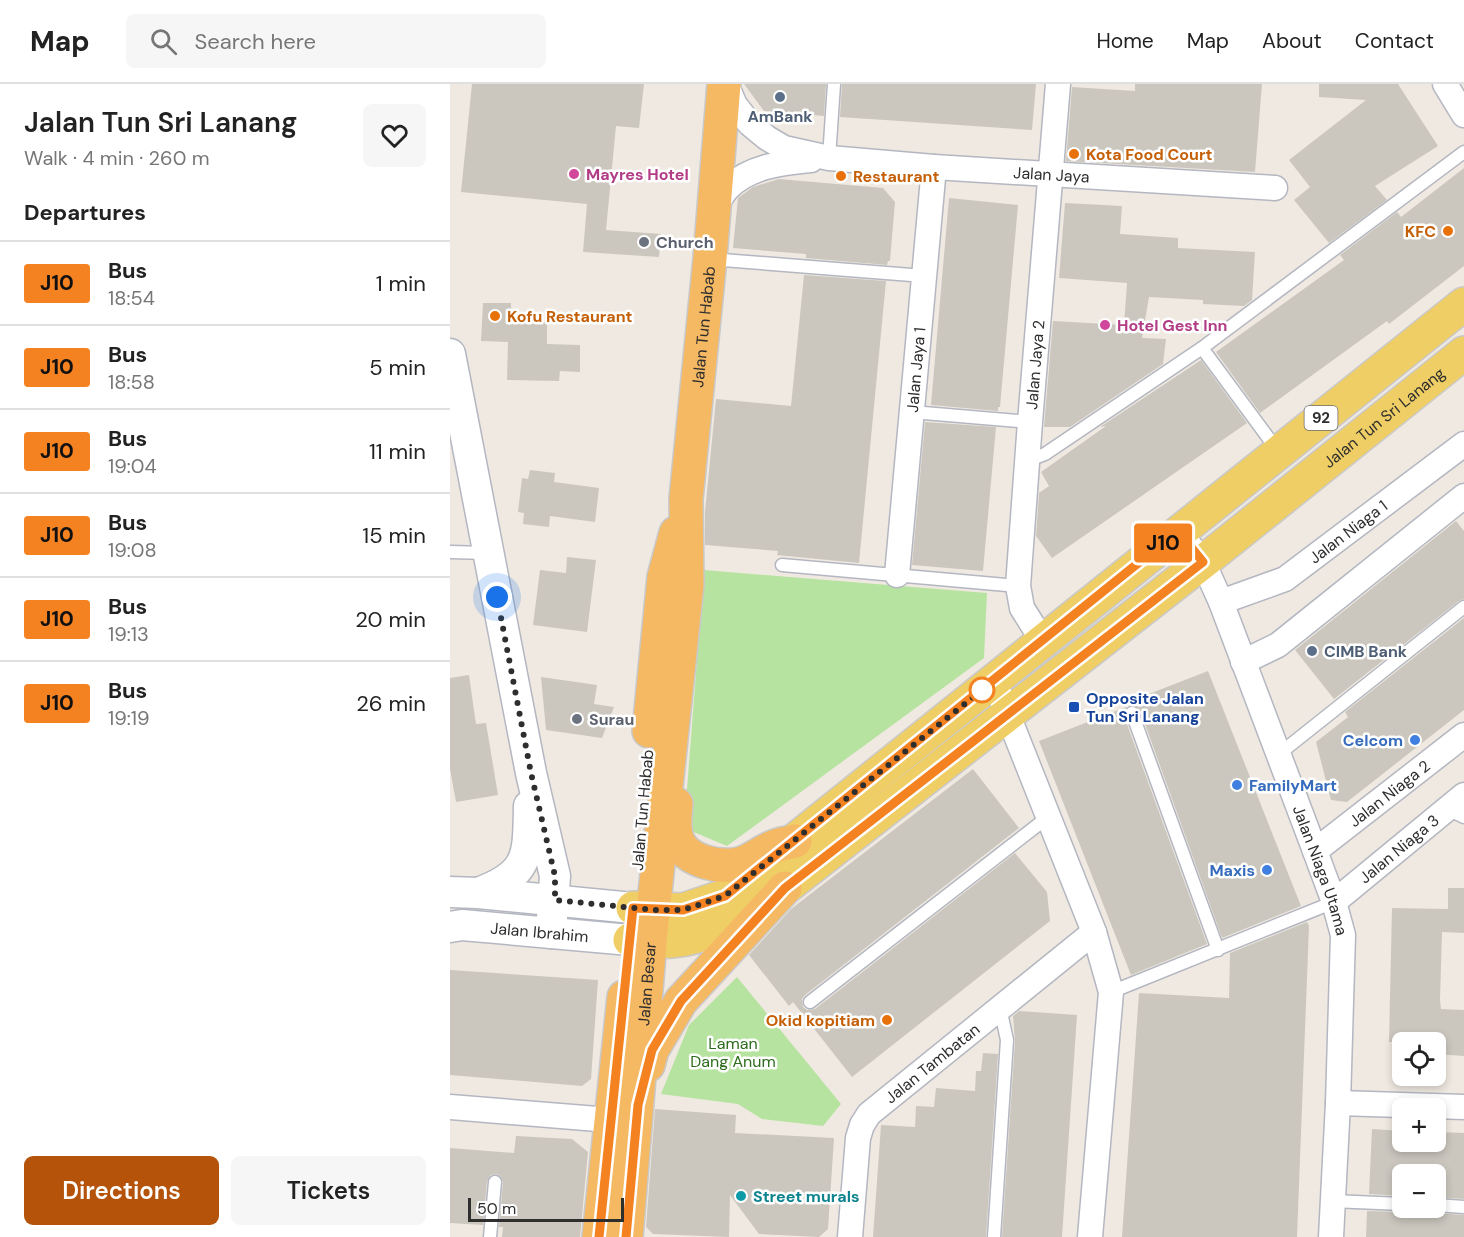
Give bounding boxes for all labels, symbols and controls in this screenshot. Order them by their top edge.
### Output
search box [126,14,546,68]
text: Map [30,23,90,60]
icon: search [147,25,180,58]
text: Search here [195,27,316,56]
text: Home [1096,27,1154,55]
text: Map [1187,27,1229,55]
text: About [1262,27,1322,55]
text: Contact [1355,27,1434,55]
marker: AmBank [773,90,787,104]
text: Jalan Tun Sri Lanang [24,104,297,141]
button: heart [363,104,426,167]
place label: AmBank [747,106,813,127]
place label: Kota Food Court [1086,144,1212,165]
text: Walk · 4 min · 260 m [24,145,209,171]
marker: Kota Food Court [1067,147,1081,161]
street label: Jalan Jaya [1013,162,1090,188]
place label: Mayres Hotel [586,164,689,185]
place label: Restaurant [853,166,939,187]
marker: Mayres Hotel [567,167,581,181]
marker: Restaurant [834,169,848,183]
text: Departures [24,198,146,227]
place label: KFC [1405,221,1436,242]
marker: KFC [1441,224,1455,238]
place label: Church [656,232,714,253]
marker: Church [637,235,651,249]
text: Bus [108,256,147,285]
street label: Jalan Tun Habab [687,265,720,388]
text: J10 [40,269,74,297]
text: 1 min [376,269,426,298]
text: 18:54 [108,285,155,311]
place label: Kofu Restaurant [507,306,633,327]
marker: Kofu Restaurant [488,309,502,323]
place label: Hotel Gest Inn [1117,315,1227,336]
marker: Hotel Gest Inn [1098,318,1112,332]
street label: Jalan Jaya 2 [1021,319,1049,410]
street label: Jalan Jaya 1 [902,326,930,413]
text: Bus [108,340,147,369]
text: J10 [40,353,74,381]
text: 5 min [369,353,426,382]
street label: Jalan Tun Sri Lanang [1319,363,1449,473]
text: 18:58 [108,369,155,395]
road number: 92 [1304,406,1338,430]
text: Bus [108,424,147,453]
text: J10 [40,437,74,465]
text: 11 min [369,437,426,466]
text: 19:04 [108,453,157,479]
street label: Jalan Niaga 1 [1305,495,1392,568]
text: Bus [108,508,147,537]
text: J10 [40,521,74,549]
text: 15 min [362,521,426,550]
line badge: J10 [1128,524,1198,562]
text: J10 [1146,529,1180,557]
text: 19:08 [108,537,157,563]
your location [482,582,512,612]
text: Bus [108,592,147,621]
text: J10 [40,605,74,633]
text: 20 min [355,605,426,634]
text: 19:13 [108,621,149,647]
place label: CIMB Bank [1324,641,1408,662]
marker: CIMB Bank [1305,644,1319,658]
text: Bus [108,676,147,705]
unlabelled marker [969,677,995,703]
place label: Opposite Jalan Tun Sri Lanang [1086,688,1204,727]
text: J10 [40,689,74,717]
text: 26 min [356,689,426,718]
marker: Opposite Jalan Tun Sri Lanang [1067,700,1081,714]
text: 19:19 [108,705,150,731]
place label: Surau [589,709,634,730]
marker: Surau [570,712,584,726]
place label: Celcom [1343,730,1403,751]
marker: Celcom [1408,733,1422,747]
street label: Jalan Tun Habab [627,749,658,872]
street label: Jalan Niaga 2 [1345,755,1434,832]
place label: FamilyMart [1249,775,1337,796]
marker: FamilyMart [1230,778,1244,792]
street label: Jalan Niaga Utama [1288,802,1353,938]
street label: Jalan Niaga 3 [1355,810,1443,888]
place label: Maxis [1209,860,1255,881]
marker: Maxis [1260,863,1274,877]
street label: Jalan Ibrahim [490,918,589,947]
street label: Jalan Besar [633,941,661,1027]
place label: Okid kopitiam [766,1010,875,1031]
marker: Okid kopitiam [880,1013,894,1027]
street label: Jalan Tambatan [881,1019,984,1108]
map controls [1392,1032,1446,1218]
button: locate [1392,1032,1446,1086]
park label: Laman Dang Anum [690,1033,776,1072]
button: + [1392,1098,1446,1152]
button: Directions [24,1156,219,1225]
button: Tickets [231,1156,426,1225]
button: − [1392,1164,1446,1218]
place label: Street murals [753,1186,859,1207]
marker: Street murals [734,1189,748,1203]
scale bar [468,1195,624,1222]
text: 50 m [477,1198,516,1219]

